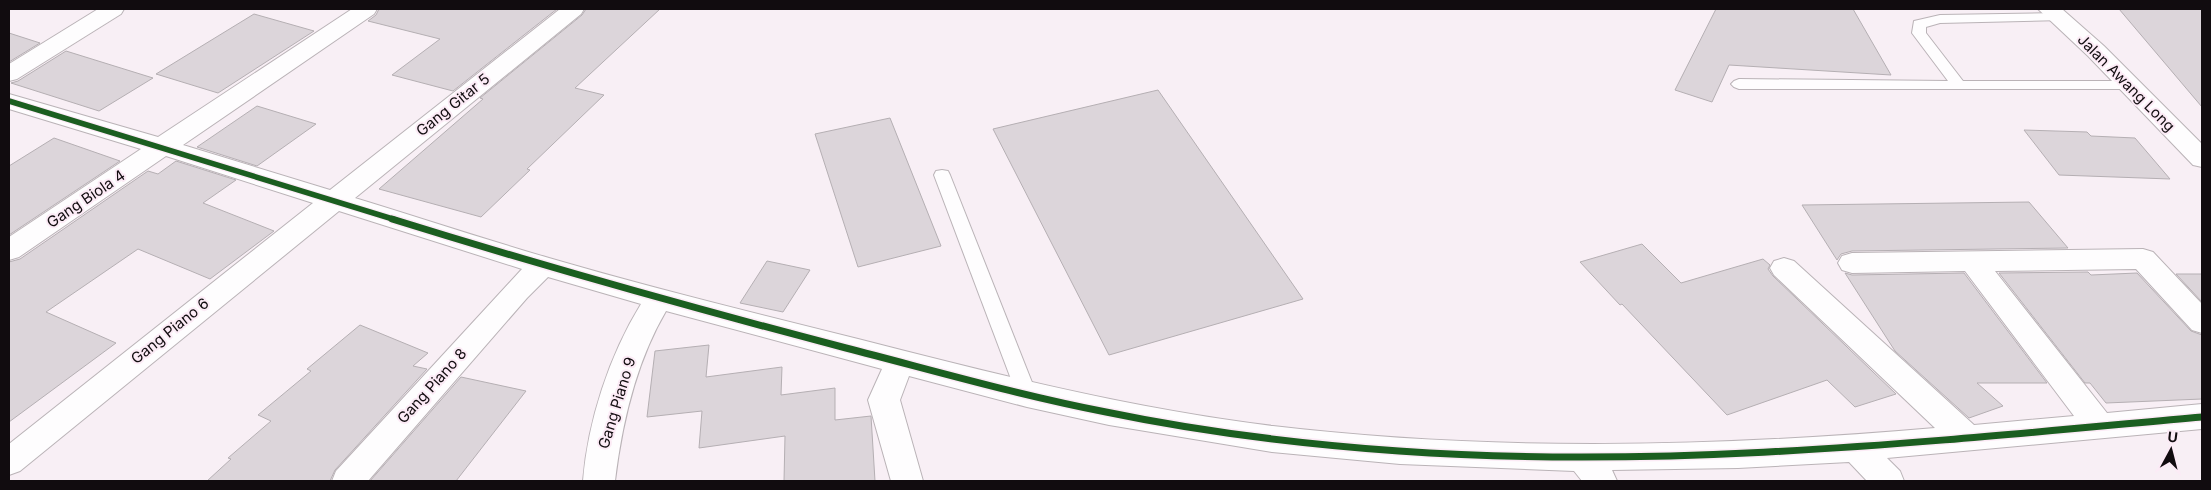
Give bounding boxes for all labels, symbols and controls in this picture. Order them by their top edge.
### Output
street label: Jalan Awang Long [2074,30,2179,135]
street label: Gang Gitar 5 [412,69,493,140]
street label: Gang Biola 4 [43,165,128,232]
street label: Gang Piano 6 [127,293,213,368]
street label: Gang Piano 8 [393,344,470,427]
street label: Gang Piano 9 [594,355,639,451]
north arrow [2146,425,2196,475]
text: U [2167,428,2179,446]

